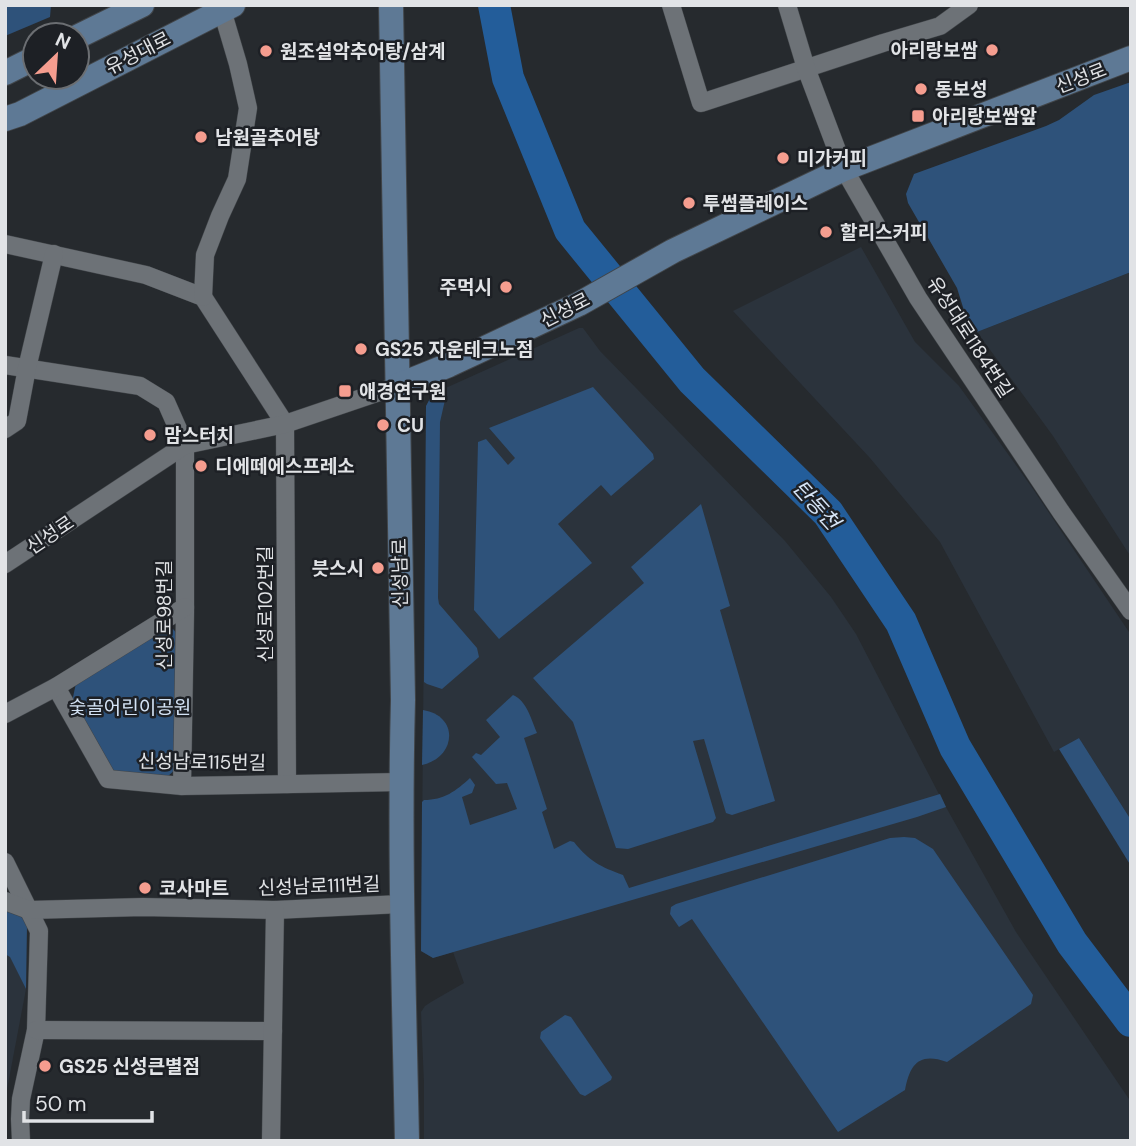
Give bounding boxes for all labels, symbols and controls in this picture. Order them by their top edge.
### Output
north arrow [21,21,91,91]
street label: 유성대로 [101,26,175,80]
text: N [51,27,75,55]
place label: 아리랑보쌈 [891,38,978,63]
place label: 원조설악추어탕/삼계 [280,39,445,64]
marker: 아리랑보쌈 [984,42,1000,58]
marker: 원조설악추어탕/삼계 [258,43,274,59]
street label: 신성로 [1052,57,1110,99]
place label: 동보성 [935,77,987,102]
marker: 동보성 [913,81,929,97]
place label: 아리랑보쌈앞 [932,104,1037,129]
marker: 아리랑보쌈앞 [910,108,926,124]
place label: 남원골추어탕 [215,125,320,150]
marker: 남원골추어탕 [193,129,209,145]
place label: 미가커피 [797,146,867,171]
marker: 미가커피 [775,150,791,166]
place label: 투썸플레이스 [703,191,808,216]
marker: 투썸플레이스 [681,195,697,211]
place label: 할리스커피 [840,220,927,245]
marker: 할리스커피 [818,224,834,240]
street label: 유성대로1184번길 [921,272,1019,402]
place label: 주먹시 [440,275,492,300]
marker: 주먹시 [498,279,514,295]
street label: 신성로 [536,287,594,333]
place label: GS25 자운테크노점 [375,337,533,362]
marker: GS25 자운테크노점 [353,341,369,357]
place label: 애경연구원 [359,379,446,404]
marker: 애경연구원 [337,383,353,399]
place label: CU [397,413,424,438]
marker: CU [375,417,391,433]
place label: 맘스터치 [164,423,234,448]
marker: 맘스터치 [142,427,158,443]
place label: 디에떼에스프레소 [215,454,355,479]
marker: 디에떼에스프레소 [193,458,209,474]
water label: 탄동천 [786,474,848,538]
street label: 신성로 [21,510,79,560]
street label: 신성남로 [387,538,413,608]
street label: 신성로102번길 [253,545,278,663]
place label: 븟스시 [312,556,364,581]
street label: 신성로98번길 [152,560,177,670]
marker: 븟스시 [370,560,386,576]
park label: 숯골어린이공원 [69,695,191,720]
street label: 신성남로115번길 [138,748,266,776]
street label: 신성남로111번길 [257,871,381,901]
place label: 코사마트 [159,876,229,901]
marker: 코사마트 [137,880,153,896]
place label: GS25 신성큰별점 [59,1054,200,1079]
marker: GS25 신성큰별점 [37,1058,53,1074]
scale bar [24,1080,152,1124]
text: 50 m [35,1090,86,1118]

